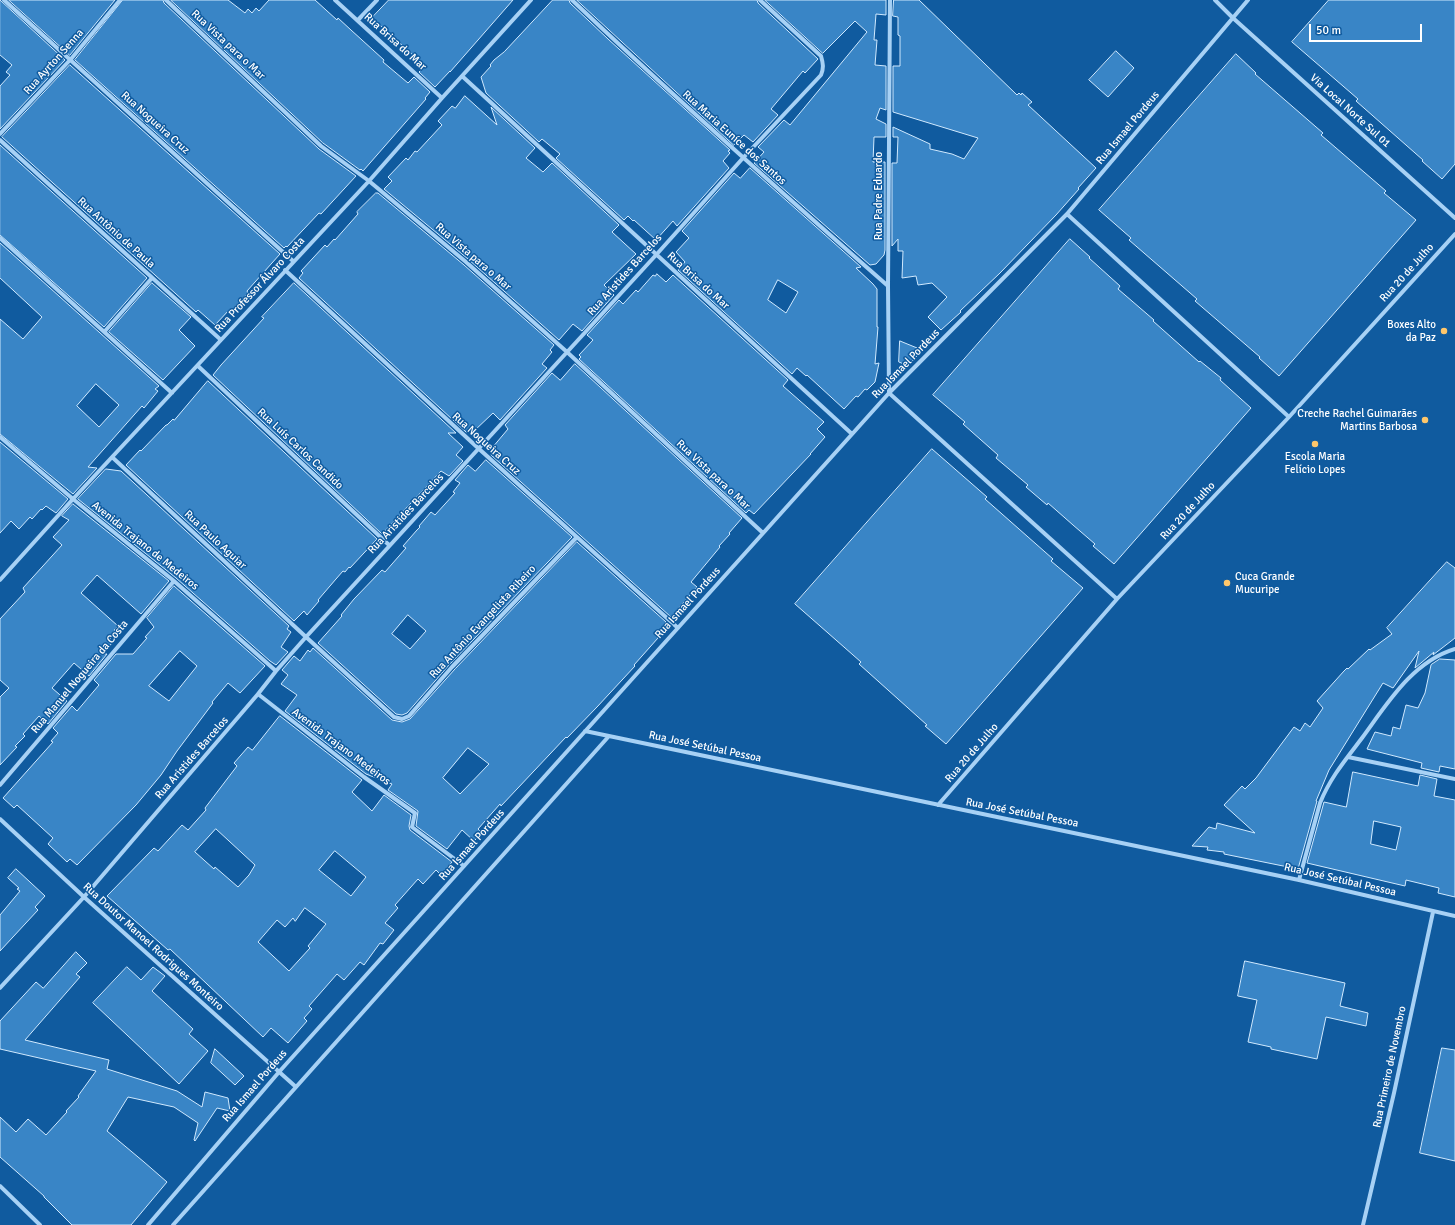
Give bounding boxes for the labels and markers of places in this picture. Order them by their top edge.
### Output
place label: Boxes Alto da Paz [1387,318,1436,344]
marker: Boxes Alto da Paz [1439,326,1449,336]
place label: Creche Rachel Guimarães Martins Barbosa [1297,407,1417,433]
marker: Creche Rachel Guimarães Martins Barbosa [1420,415,1430,425]
marker: Escola Maria Felício Lopes [1310,439,1320,449]
place label: Escola Maria Felício Lopes [1285,450,1345,476]
place label: Cuca Grande Mucuripe [1235,570,1295,596]
marker: Cuca Grande Mucuripe [1222,578,1232,588]

